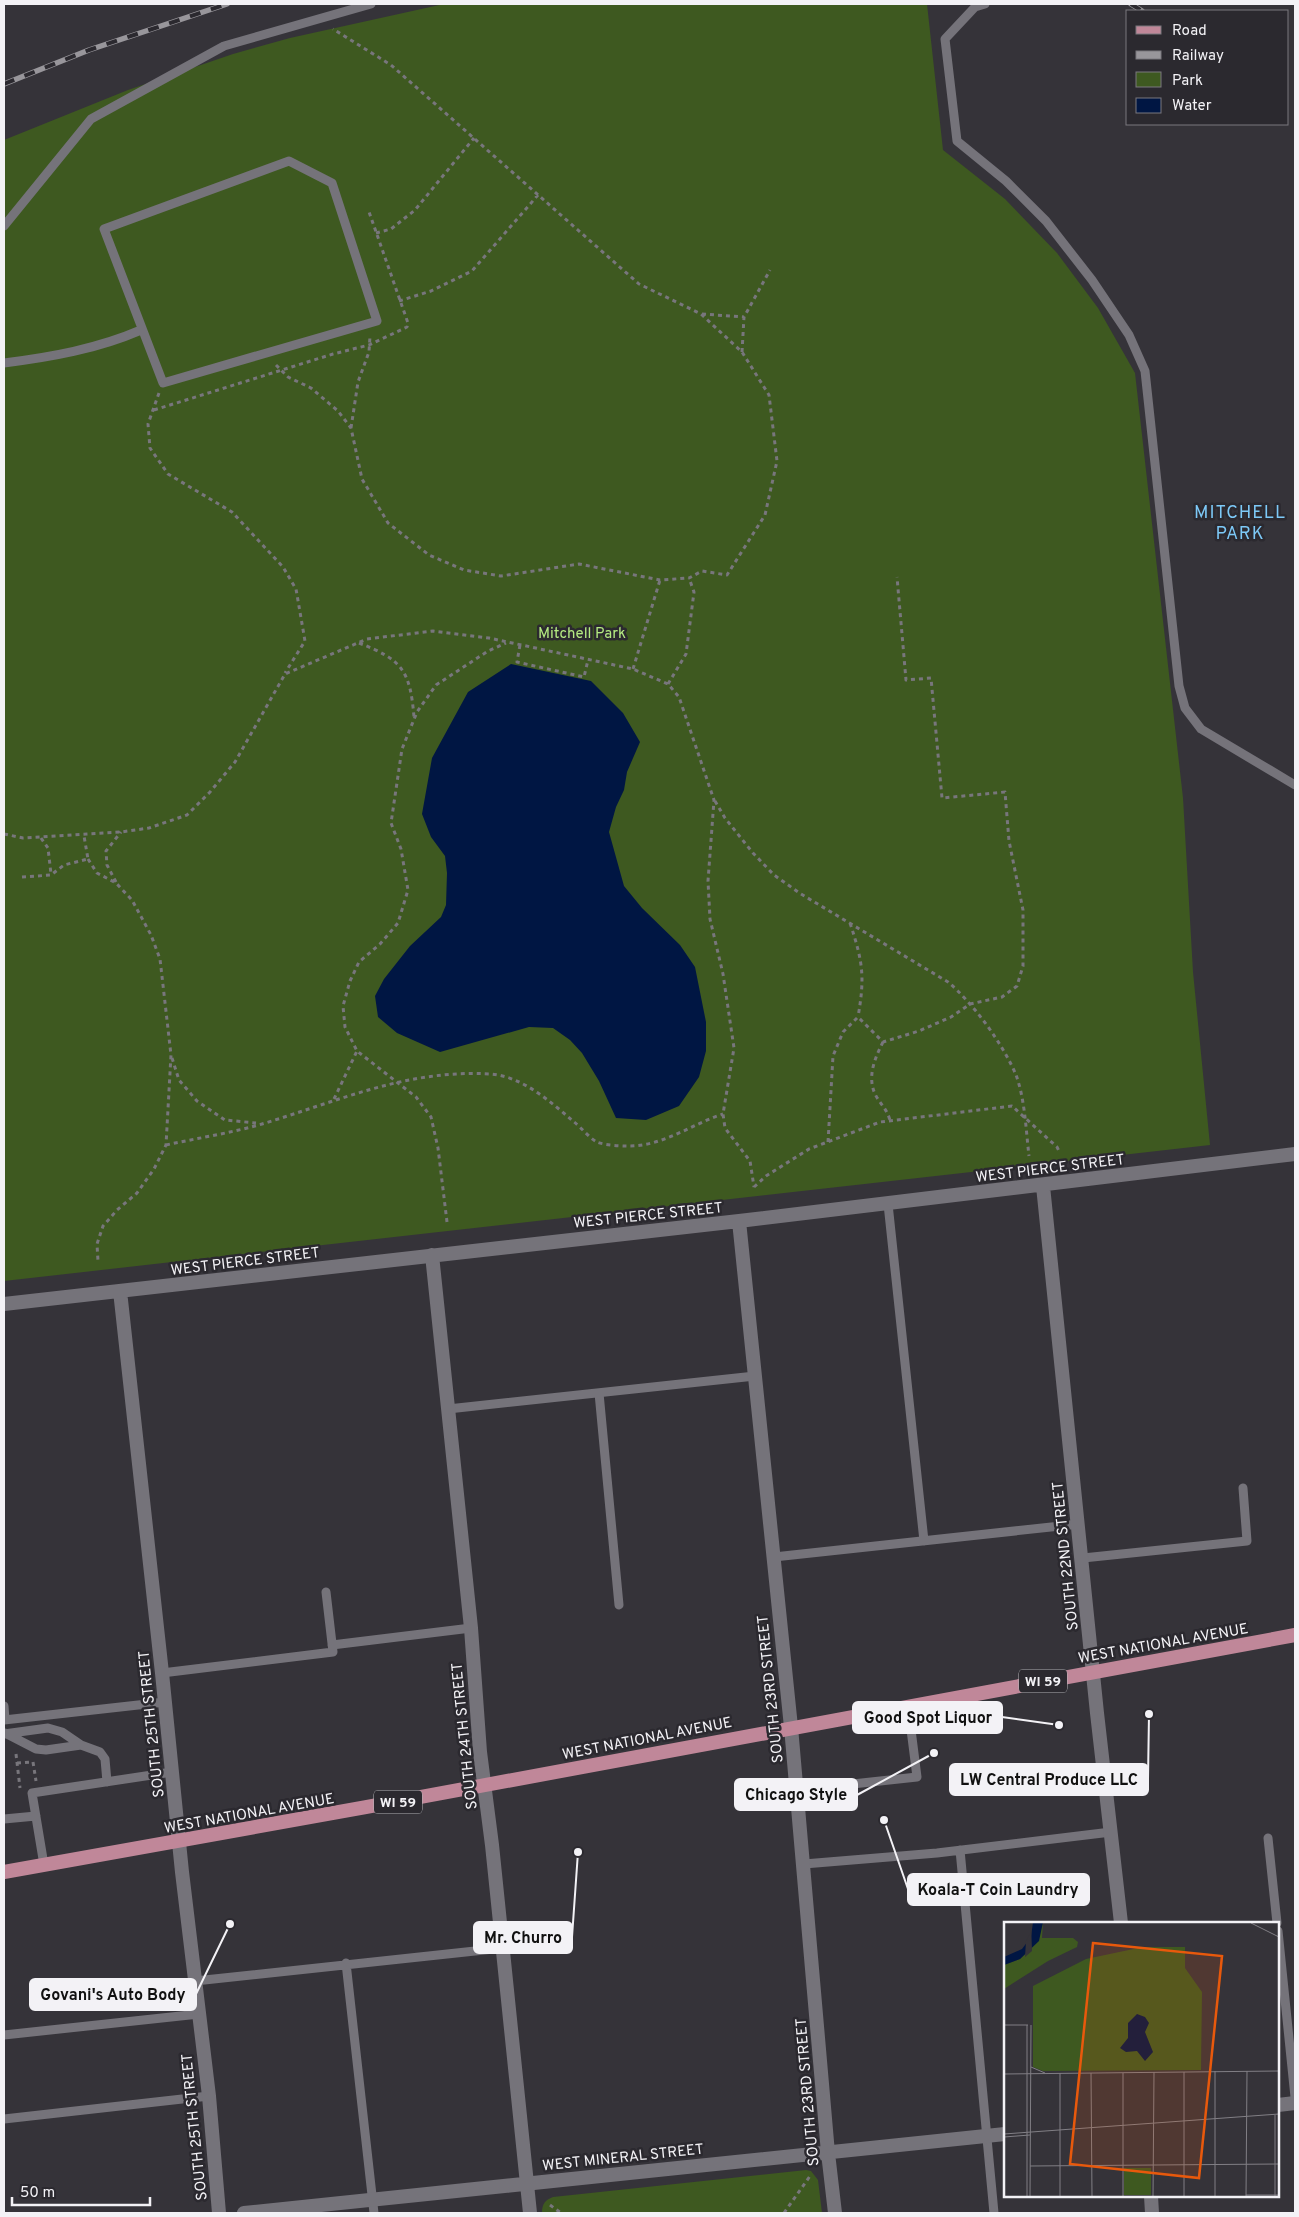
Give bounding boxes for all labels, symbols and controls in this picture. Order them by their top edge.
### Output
legend [1126,10,1289,125]
text: Road [1172,22,1207,41]
text: Railway [1172,47,1224,66]
text: Park [1172,72,1203,91]
text: Water [1172,97,1212,116]
district label: MITCHELL PARK [1194,502,1286,546]
park label: Mitchell Park [538,625,626,644]
street label: WEST PIERCE STREET [975,1151,1126,1188]
street label: WEST PIERCE STREET [573,1199,724,1234]
street label: WEST PIERCE STREET [170,1244,321,1281]
street label: SOUTH 22ND STREET [1049,1480,1084,1631]
street label: SOUTH 23RD STREET [754,1614,789,1764]
street label: WEST NATIONAL AVENUE [1077,1620,1250,1669]
street label: SOUTH 25TH STREET [135,1649,170,1798]
street label: SOUTH 24TH STREET [448,1661,483,1810]
road number: WI 59 [1019,1670,1067,1692]
callout: Good Spot Liquor [853,1702,1002,1733]
text: Good Spot Liquor [864,1709,993,1729]
street label: WEST NATIONAL AVENUE [561,1714,734,1765]
callout: LW Central Produce LLC [950,1764,1148,1795]
text: LW Central Produce LLC [960,1771,1138,1791]
callout: Chicago Style [735,1779,857,1810]
text: Chicago Style [745,1786,847,1806]
street label: WEST NATIONAL AVENUE [163,1790,336,1839]
road number: WI 59 [374,1790,422,1814]
callout: Koala-T Coin Laundry [908,1874,1089,1905]
text: Koala-T Coin Laundry [917,1881,1079,1901]
callout: Mr. Churro [474,1922,572,1953]
inset map [1004,1922,1279,2197]
text: Mr. Churro [484,1929,562,1949]
callout: Govani's Auto Body [30,1979,196,2010]
text: Govani's Auto Body [40,1986,186,2006]
street label: SOUTH 23RD STREET [793,2017,824,2167]
street label: SOUTH 25TH STREET [178,2052,213,2201]
street label: WEST MINERAL STREET [541,2141,705,2176]
scale bar [12,2174,150,2206]
text: 50 m [20,2184,55,2203]

